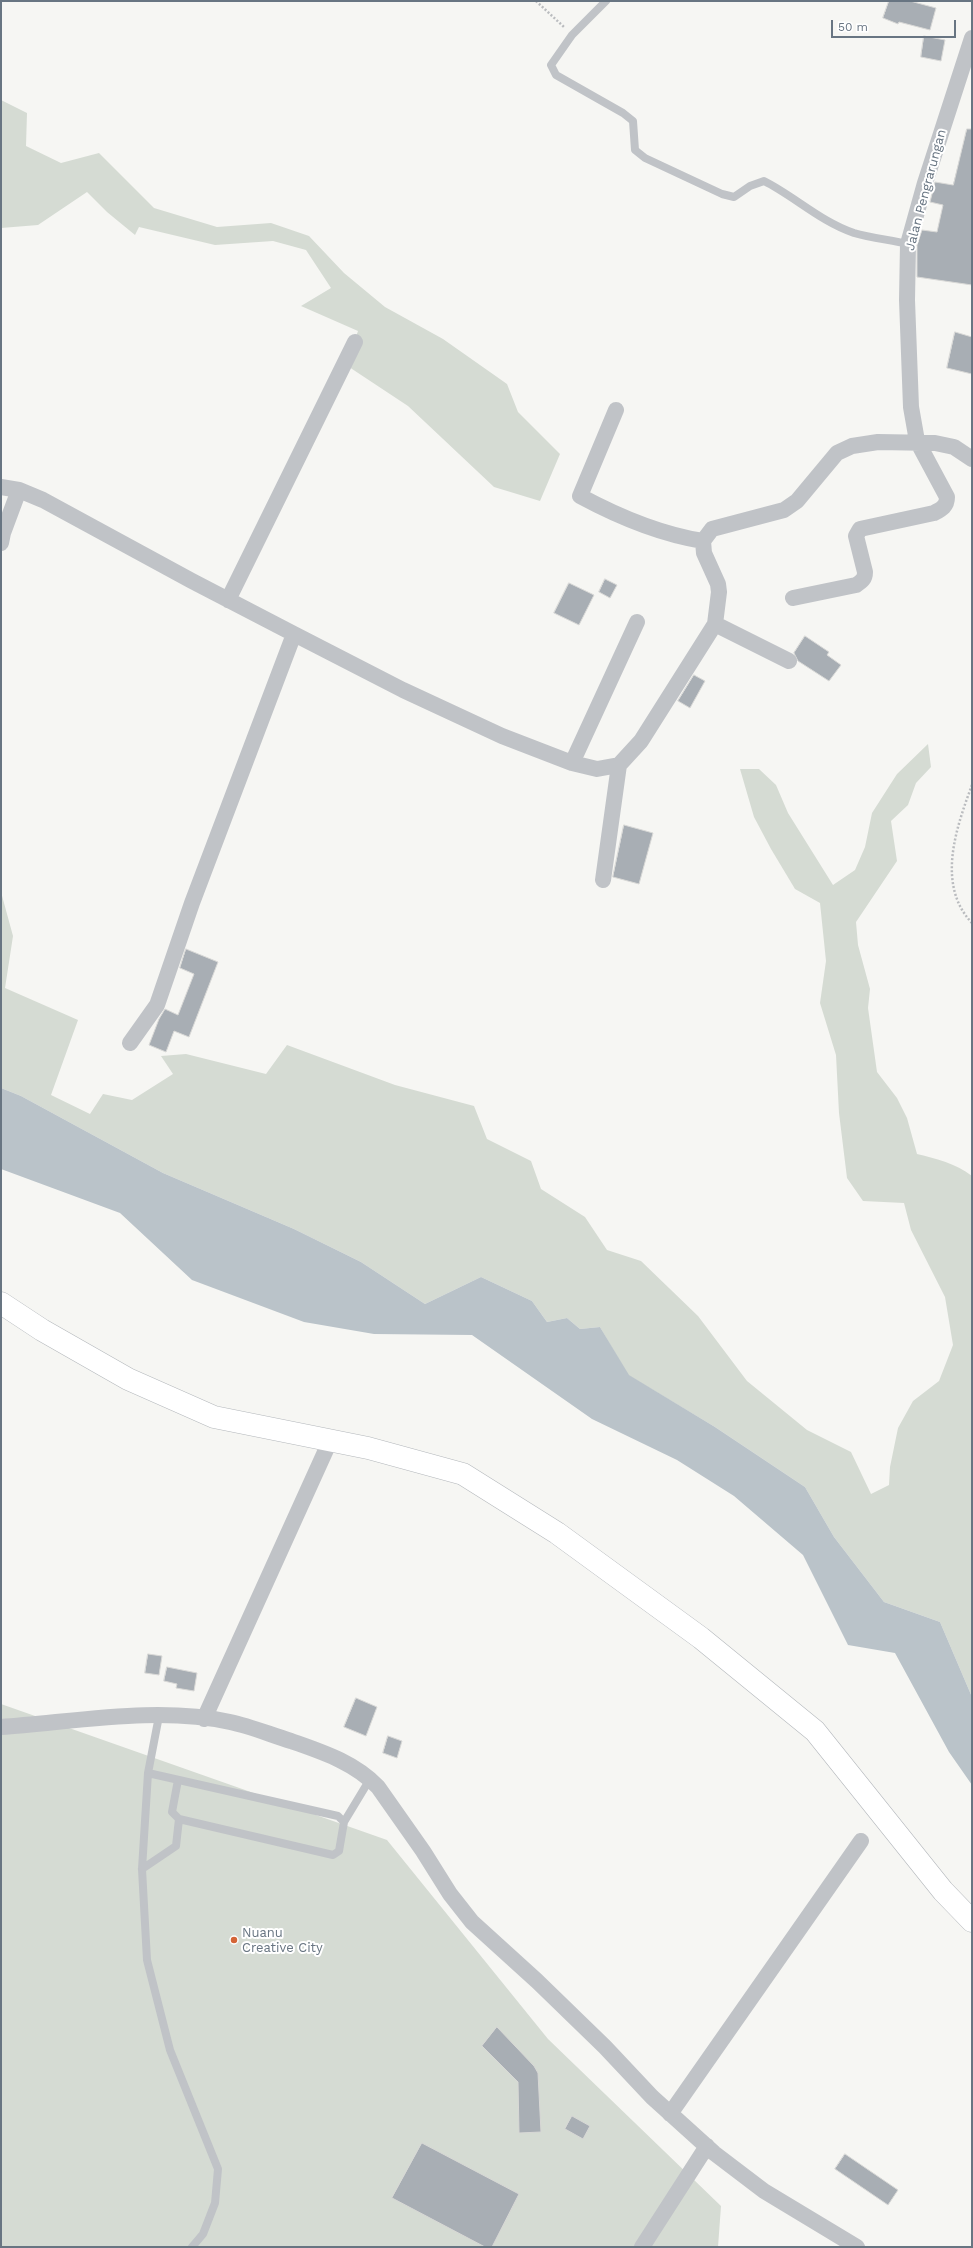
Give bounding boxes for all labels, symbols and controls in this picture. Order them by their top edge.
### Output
scale bar [833,12,958,38]
text: 50 m [838,20,868,34]
street label: Jalan Pengrarungan [902,128,950,252]
place label: Nuanu Creative City [242,1925,323,1956]
marker: Nuanu Creative City [229,1935,239,1945]

